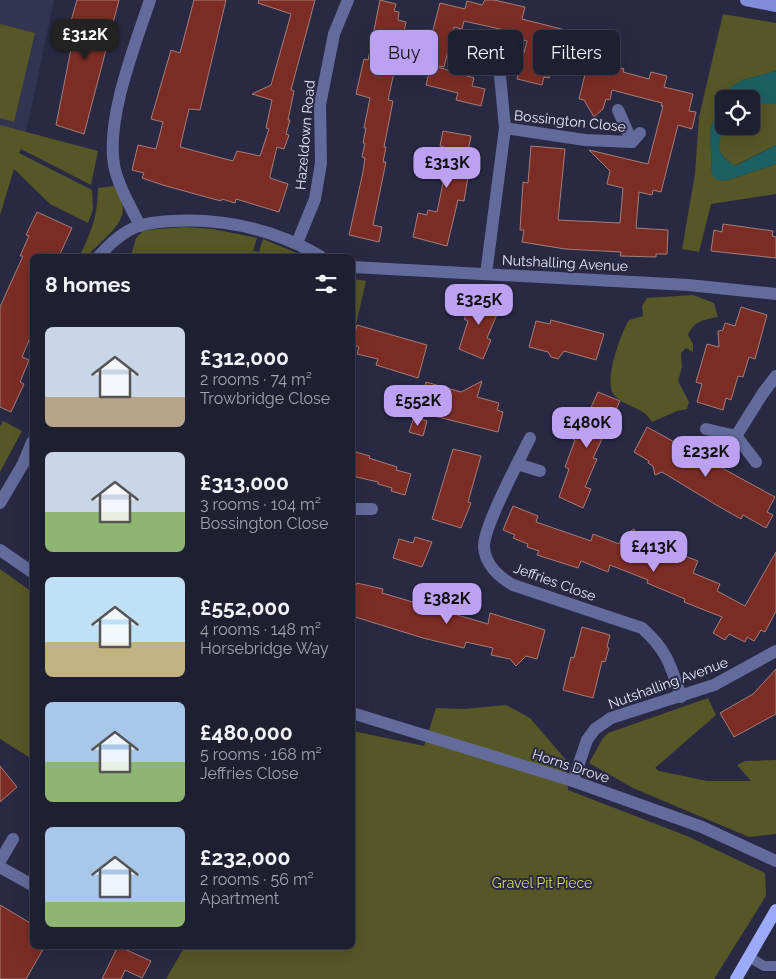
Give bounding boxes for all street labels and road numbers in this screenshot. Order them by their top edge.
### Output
street label: Hazeldown Road [292,79,318,191]
street label: Bossington Close [513,107,627,135]
street label: Nutshalling Avenue [502,252,628,274]
street label: Jeffries Close [512,560,598,604]
street label: Nutshalling Avenue [606,654,730,712]
street label: Horns Drove [530,746,612,786]

